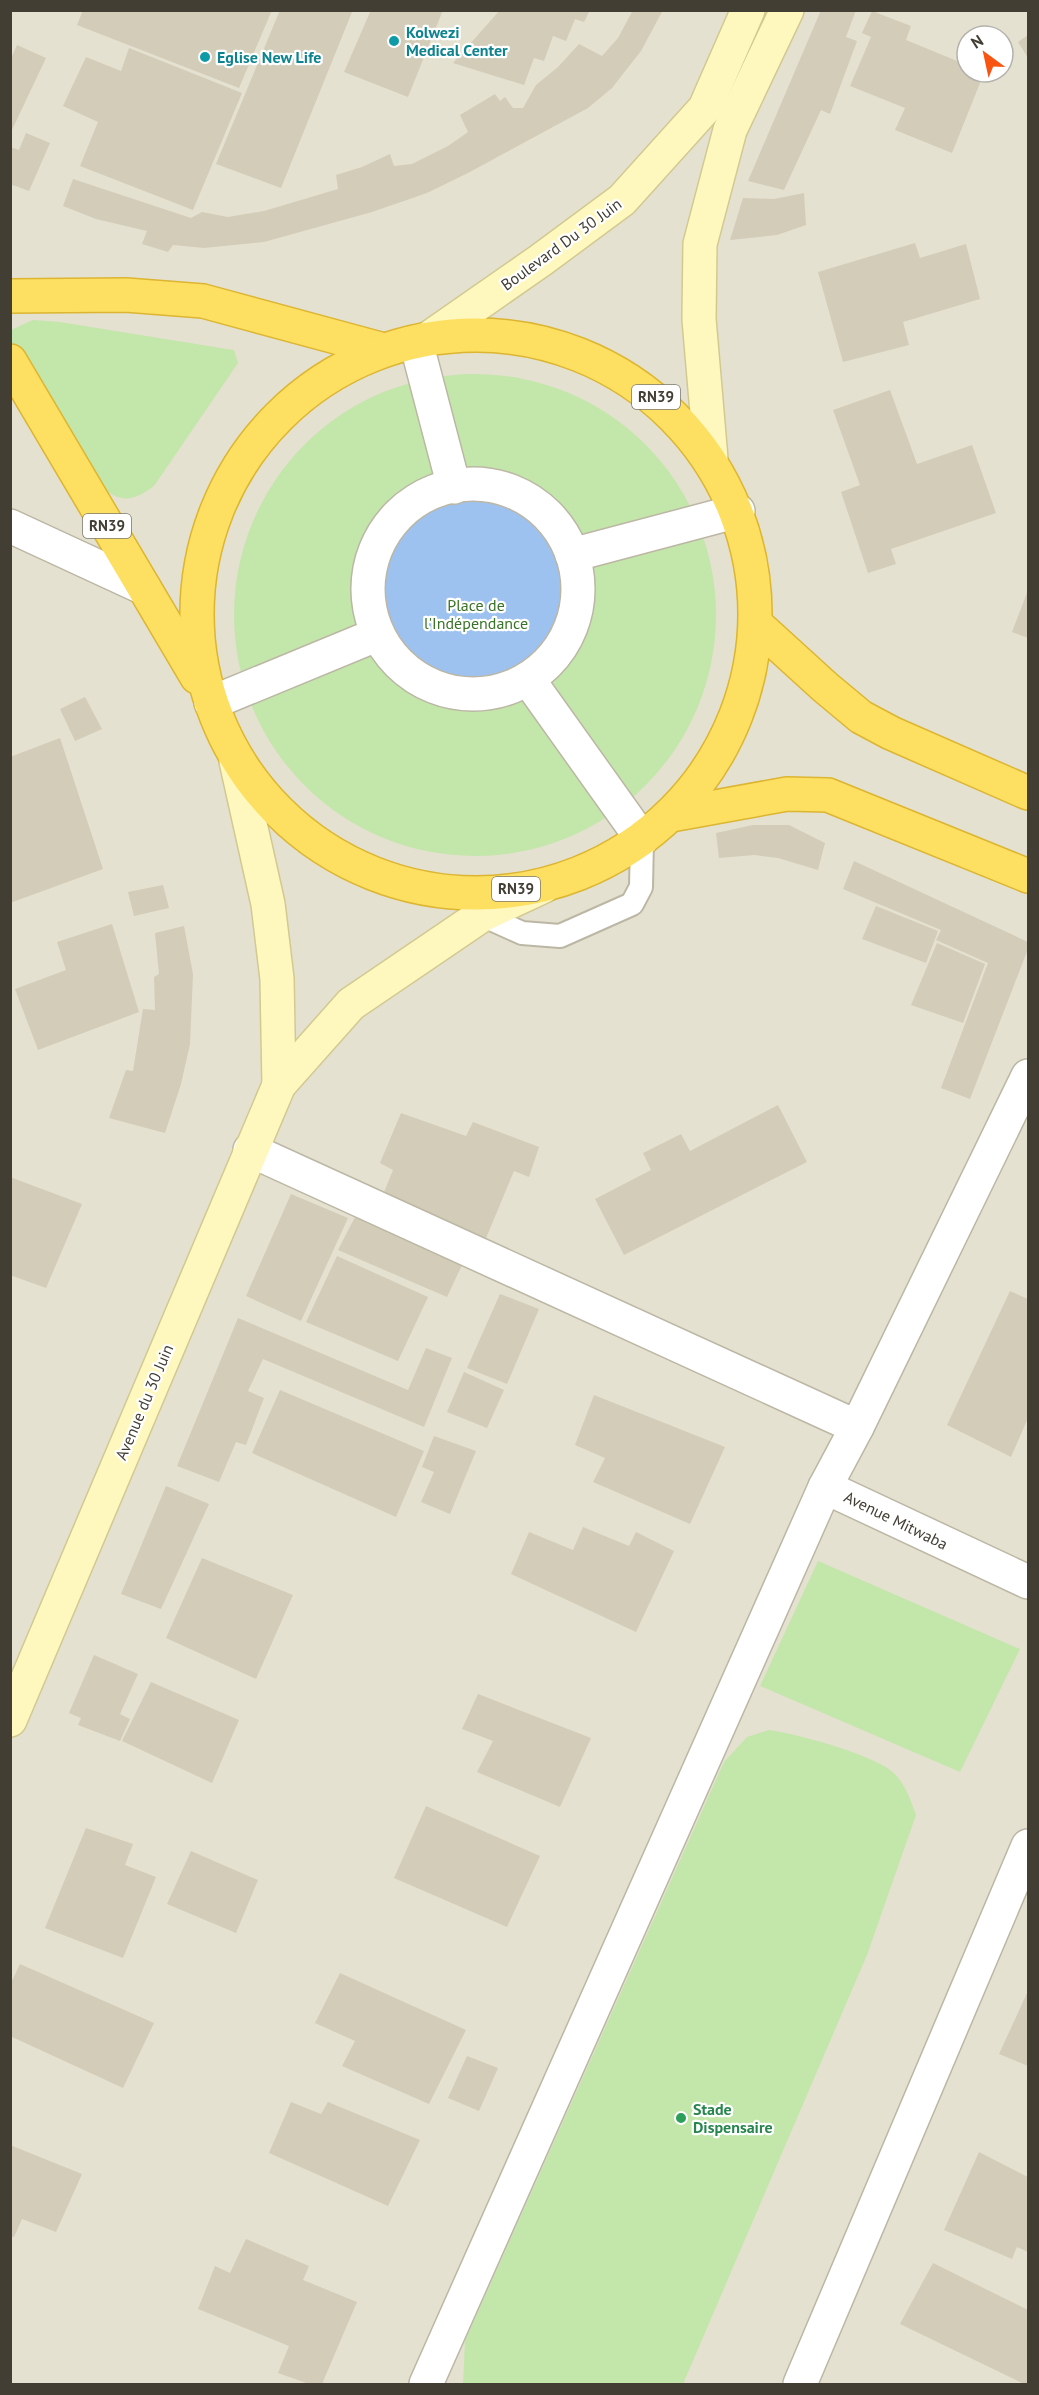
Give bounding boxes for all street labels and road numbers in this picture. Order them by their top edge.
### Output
street label: Boulevard Du 30 Juin [497,193,625,295]
road number: RN39 [632,385,680,409]
road number: RN39 [83,514,131,538]
road number: RN39 [492,877,540,901]
street label: Avenue du 30 Juin [111,1341,177,1463]
street label: Avenue Mitwaba [841,1486,951,1554]

